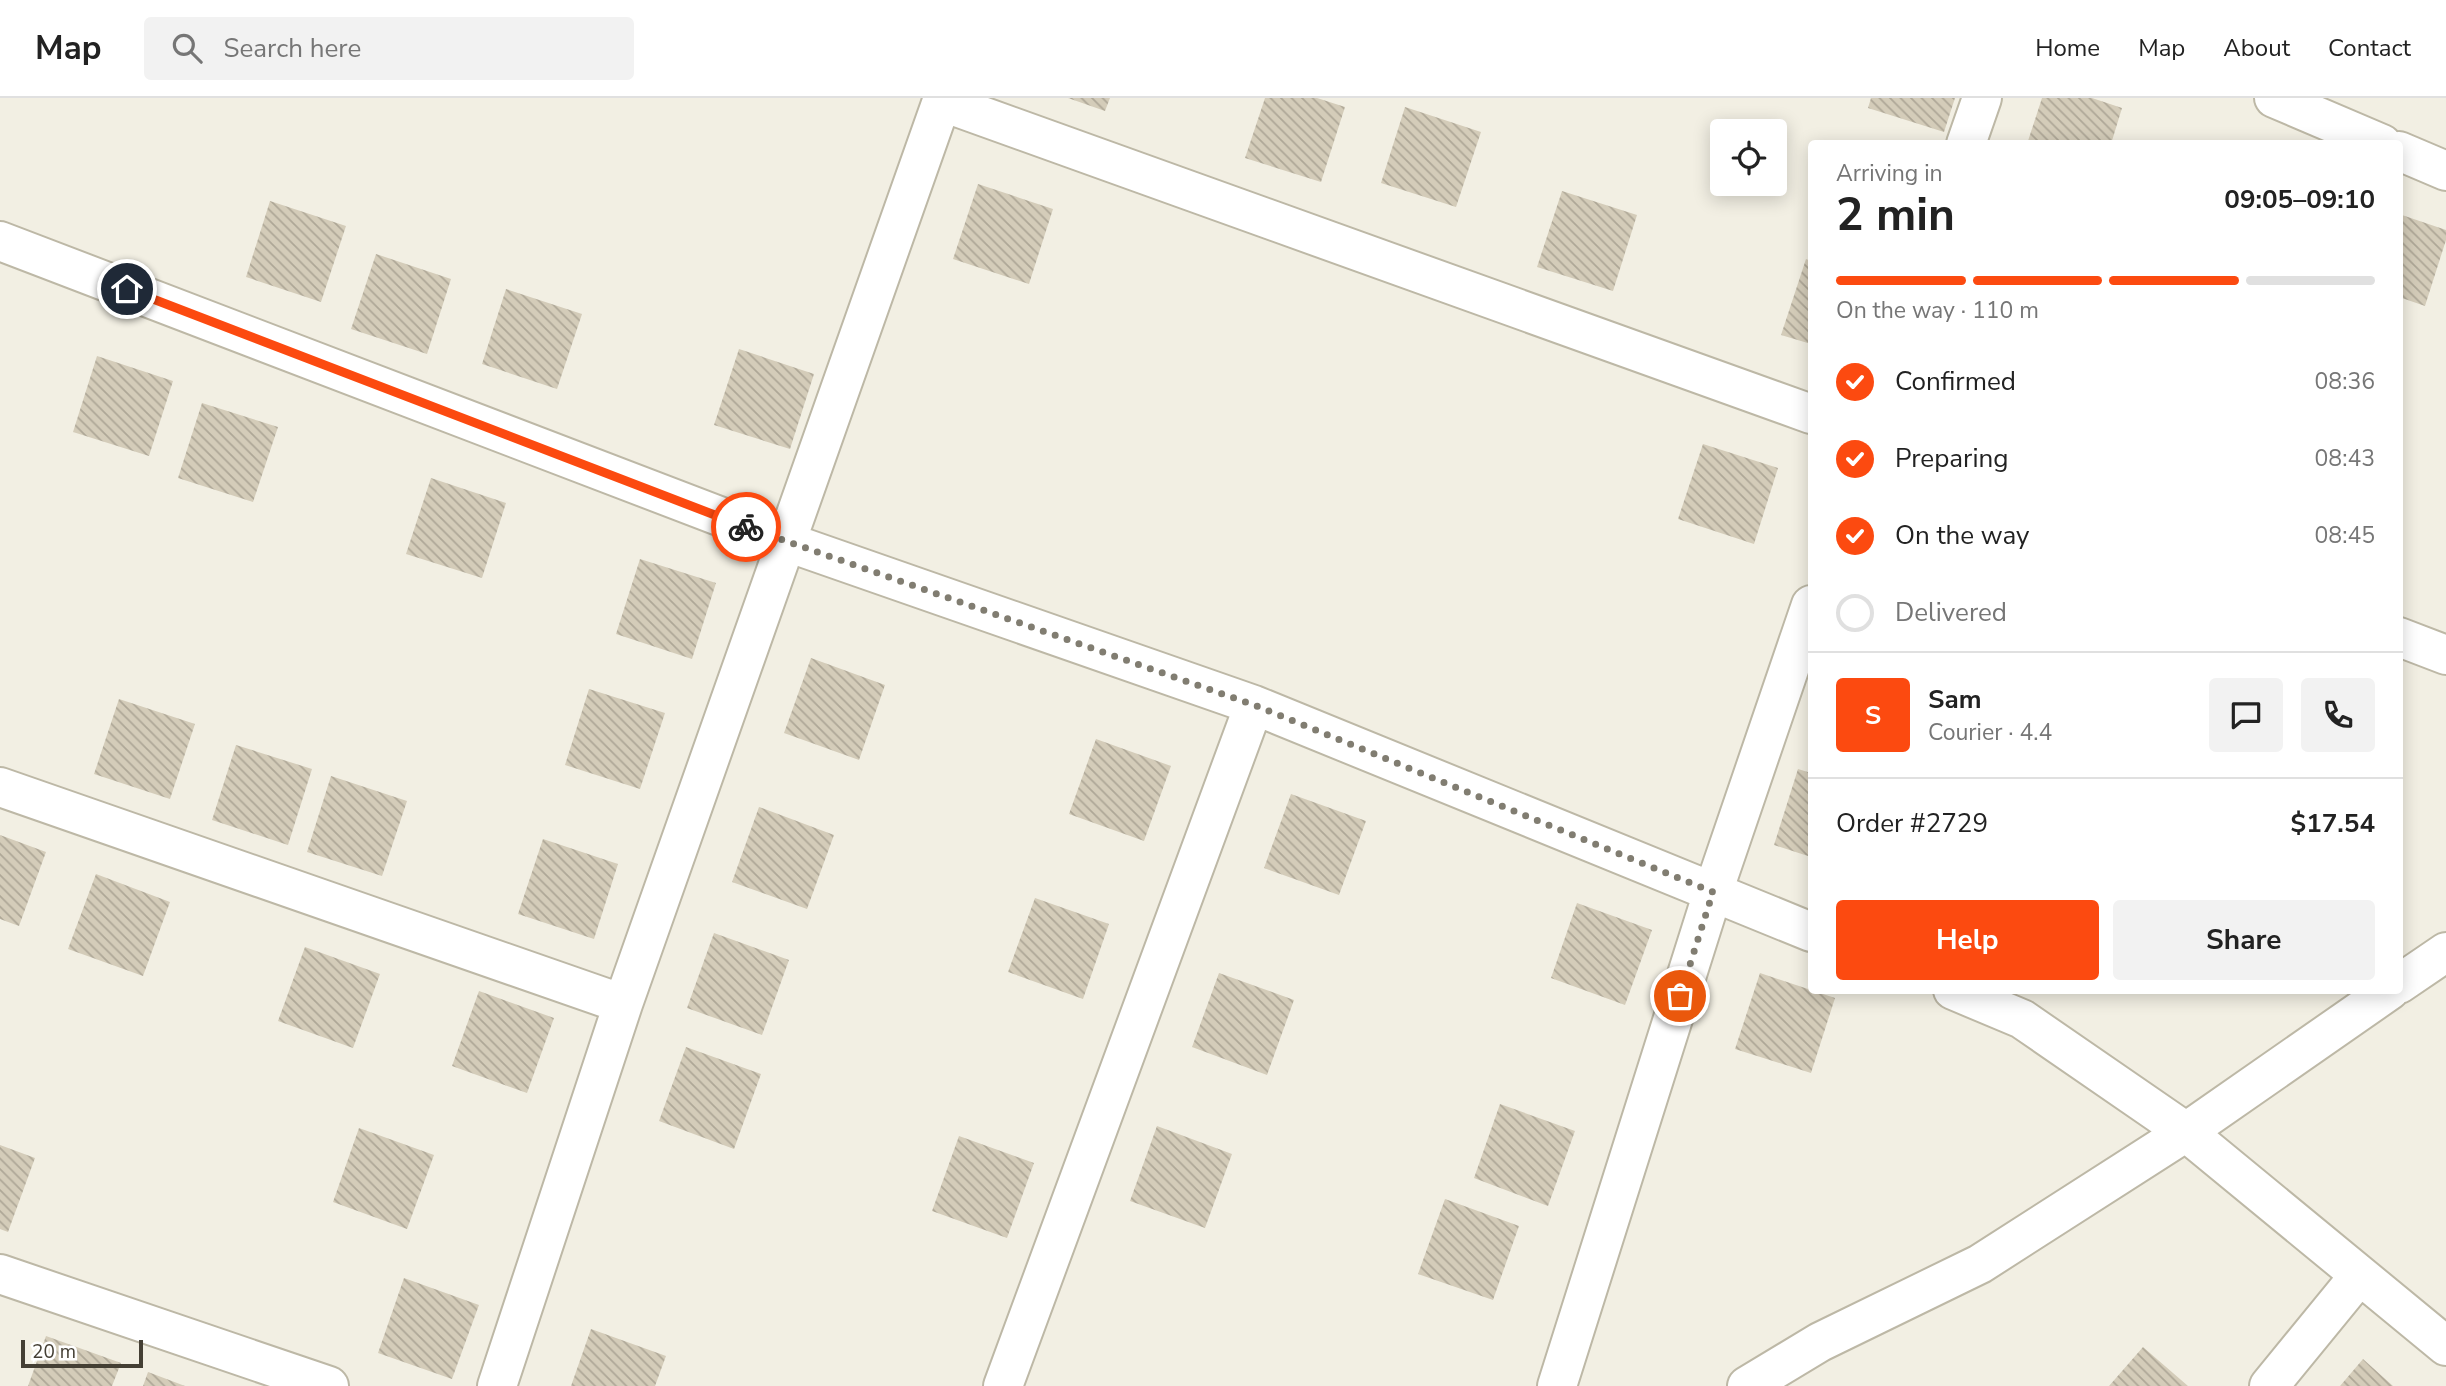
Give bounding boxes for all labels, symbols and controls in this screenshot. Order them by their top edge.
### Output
search box [144,17,634,80]
text: Map [35,26,102,71]
icon: search [168,29,206,67]
text: Search here [224,31,361,66]
text: Home [2035,32,2100,64]
text: Map [2138,32,2185,64]
text: About [2223,32,2290,64]
text: Contact [2328,32,2411,64]
map controls [1710,119,1787,196]
button: locate [1710,119,1787,196]
text: Arriving in [1836,158,1943,189]
text: 09:05–09:10 [2224,182,2375,217]
text: 2 min [1836,183,1955,246]
pin [97,259,157,319]
icon: home [108,270,146,308]
text: On the way · 110 m [1836,295,2039,326]
icon: check [1836,363,1874,401]
text: Confirmed [1895,364,2016,399]
text: 08:36 [2315,366,2375,397]
icon: check [1836,440,1874,478]
text: Preparing [1895,441,2008,476]
text: 08:43 [2315,443,2375,474]
courier [711,492,781,562]
icon: bike [727,508,765,546]
icon: check [1836,517,1874,555]
text: On the way [1895,518,2029,553]
text: 08:45 [2315,520,2375,551]
text: Delivered [1895,595,2007,630]
button: chat [2209,678,2283,752]
button: phone [2301,678,2375,752]
text: Sam [1928,682,1981,717]
text: S [1865,698,1881,733]
text: Courier · 4.4 [1928,717,2052,748]
text: Order #2729 [1836,806,1988,841]
text: $17.54 [2291,806,2375,841]
button: Help [1836,900,2099,980]
button: Share [2113,900,2375,980]
pin [1650,966,1710,1026]
icon: bag [1661,977,1699,1015]
scale bar [21,1337,144,1369]
text: 20 m [32,1339,76,1365]

